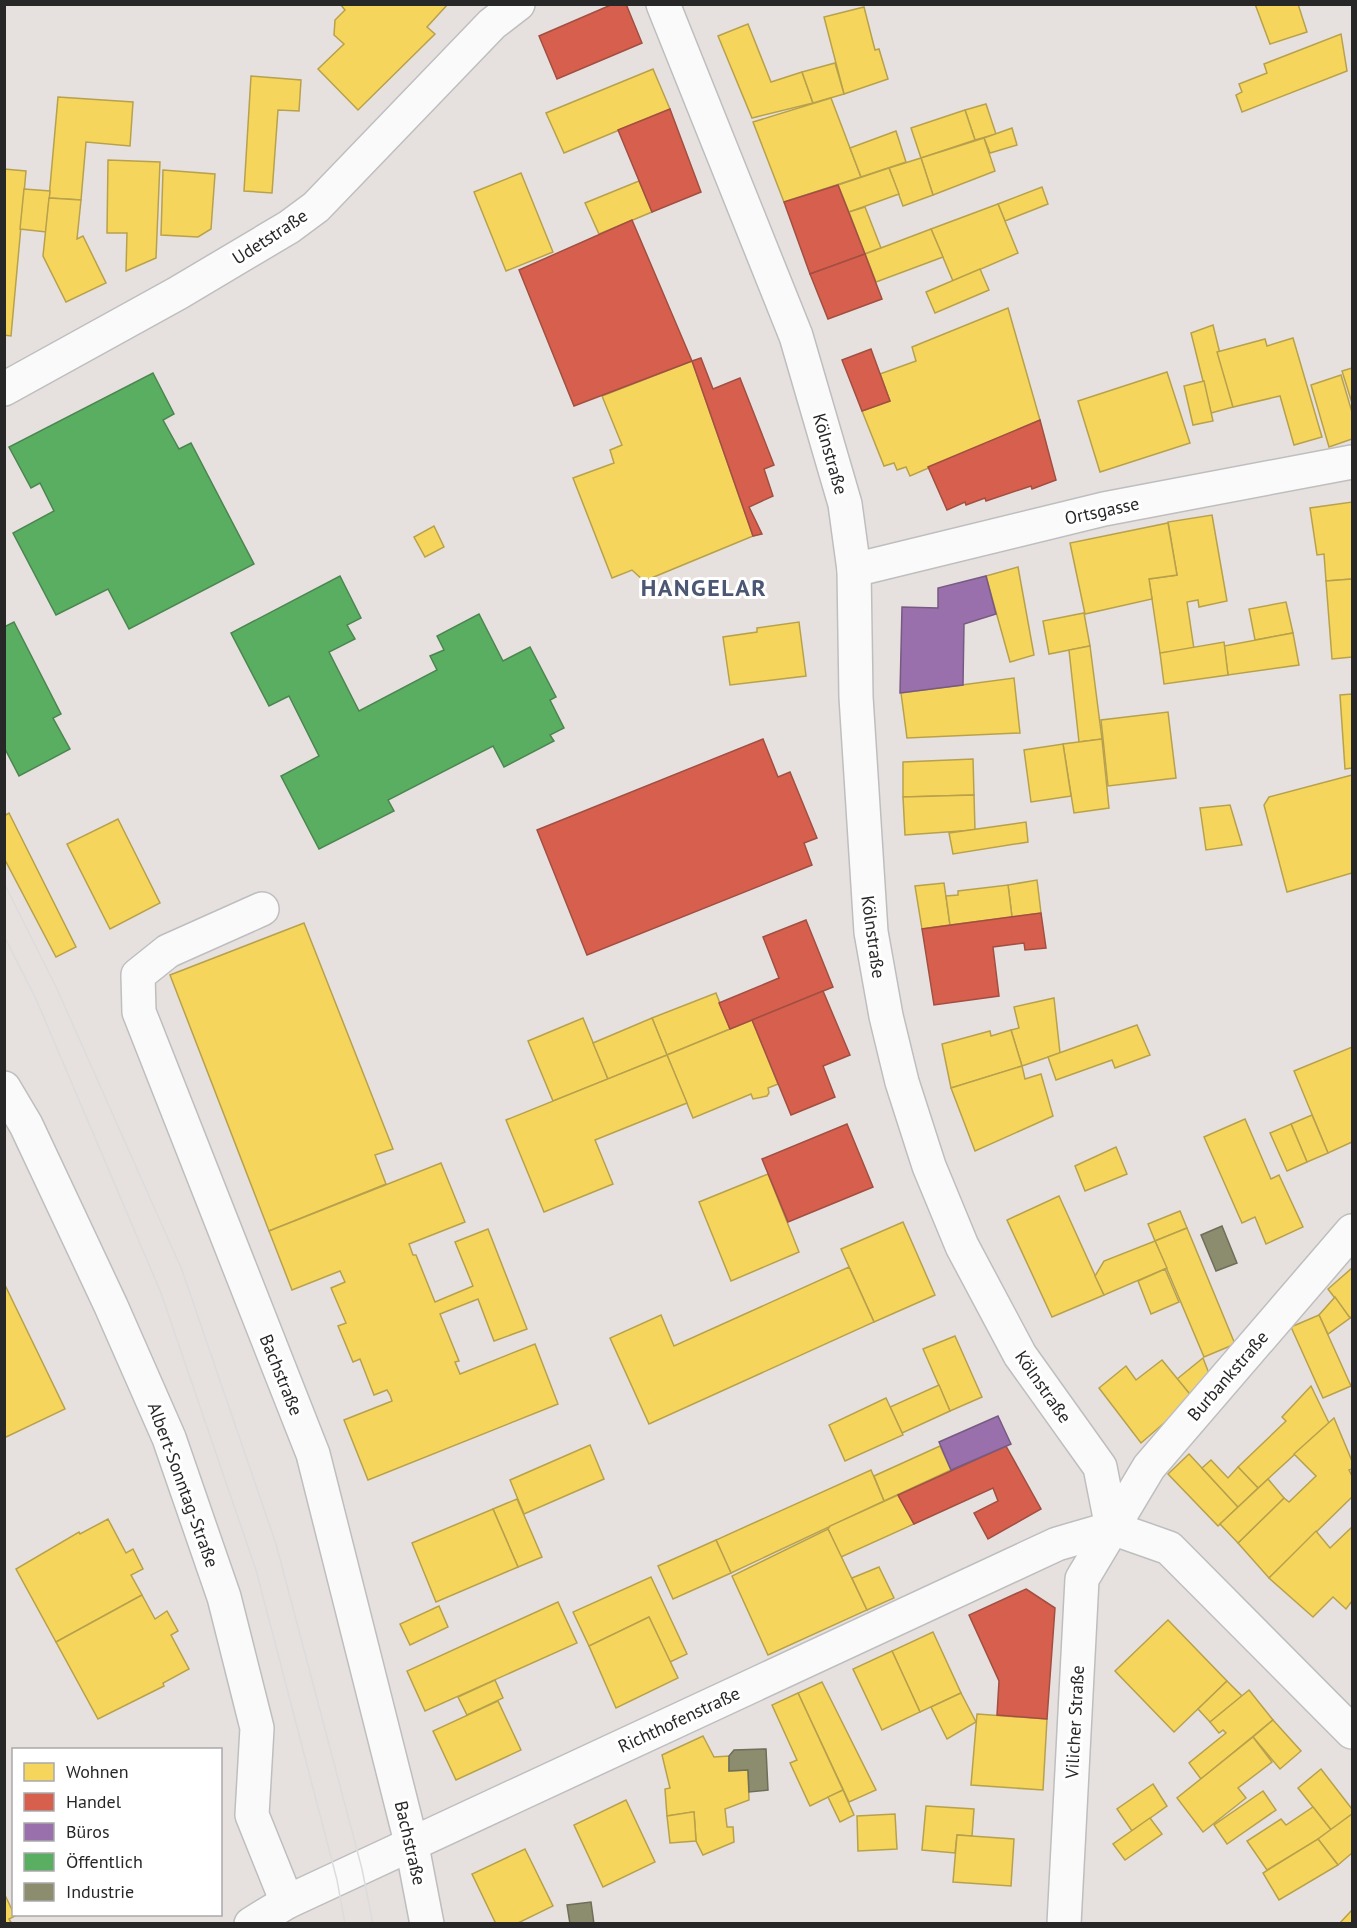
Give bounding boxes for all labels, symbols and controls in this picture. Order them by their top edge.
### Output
street label: Udetstraße [228,204,312,269]
street label: Kölnstraße [808,411,853,497]
street label: Ortsgasse [1063,491,1141,530]
district label: HANGELAR [641,572,767,603]
street label: Kölnstraße [856,894,891,980]
street label: Burbankstraße [1182,1326,1273,1425]
street label: Bachstraße [255,1331,308,1419]
street label: Kölnstraße [1010,1346,1077,1427]
street label: Albert-Sonntag-Straße [143,1399,224,1570]
street label: Vilicher Straße [1060,1665,1089,1780]
street label: Richthofenstraße [614,1681,743,1758]
legend [12,1748,222,1916]
text: Wohnen [66,1760,128,1783]
text: Handel [66,1790,122,1813]
street label: Bachstraße [390,1798,431,1887]
text: Büros [66,1820,110,1843]
text: Öffentlich [66,1850,143,1873]
text: Industrie [66,1880,134,1903]

